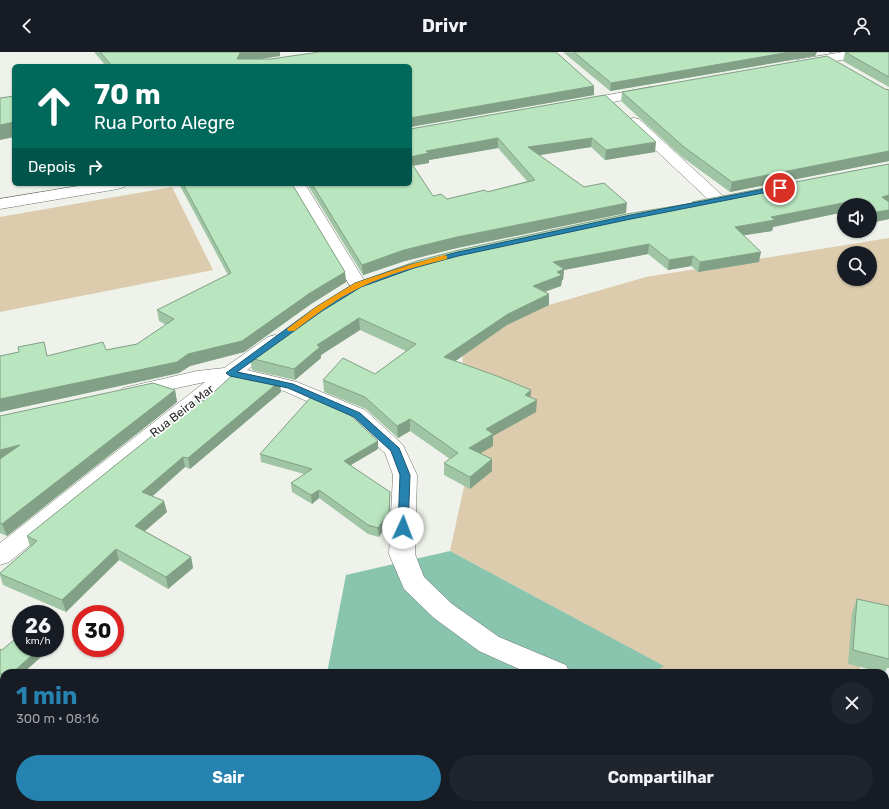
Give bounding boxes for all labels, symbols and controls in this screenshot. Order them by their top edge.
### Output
icon: back [16,15,38,37]
text: Drivr [422,15,467,37]
icon: person [851,15,873,37]
text: 70 m [94,78,161,111]
icon: ahead [28,80,80,132]
text: Rua Porto Alegre [94,112,235,134]
icon: right [84,156,106,178]
text: Depois [28,158,76,176]
pin [763,171,797,205]
icon: arrive [769,177,791,199]
map controls [837,198,877,286]
button: sound [837,198,877,238]
button: search [837,246,877,286]
street label: Rua Beira Mar [147,382,217,440]
position arrow [382,507,424,549]
speed limit sign: 30 [72,605,124,657]
text: 26 [25,614,51,638]
text: km/h [26,635,50,647]
text: 1 min [16,682,77,710]
button: close [831,682,873,724]
text: 300 m · 08:16 [16,711,99,726]
button: Sair [16,755,441,801]
button: Compartilhar [449,755,873,801]

